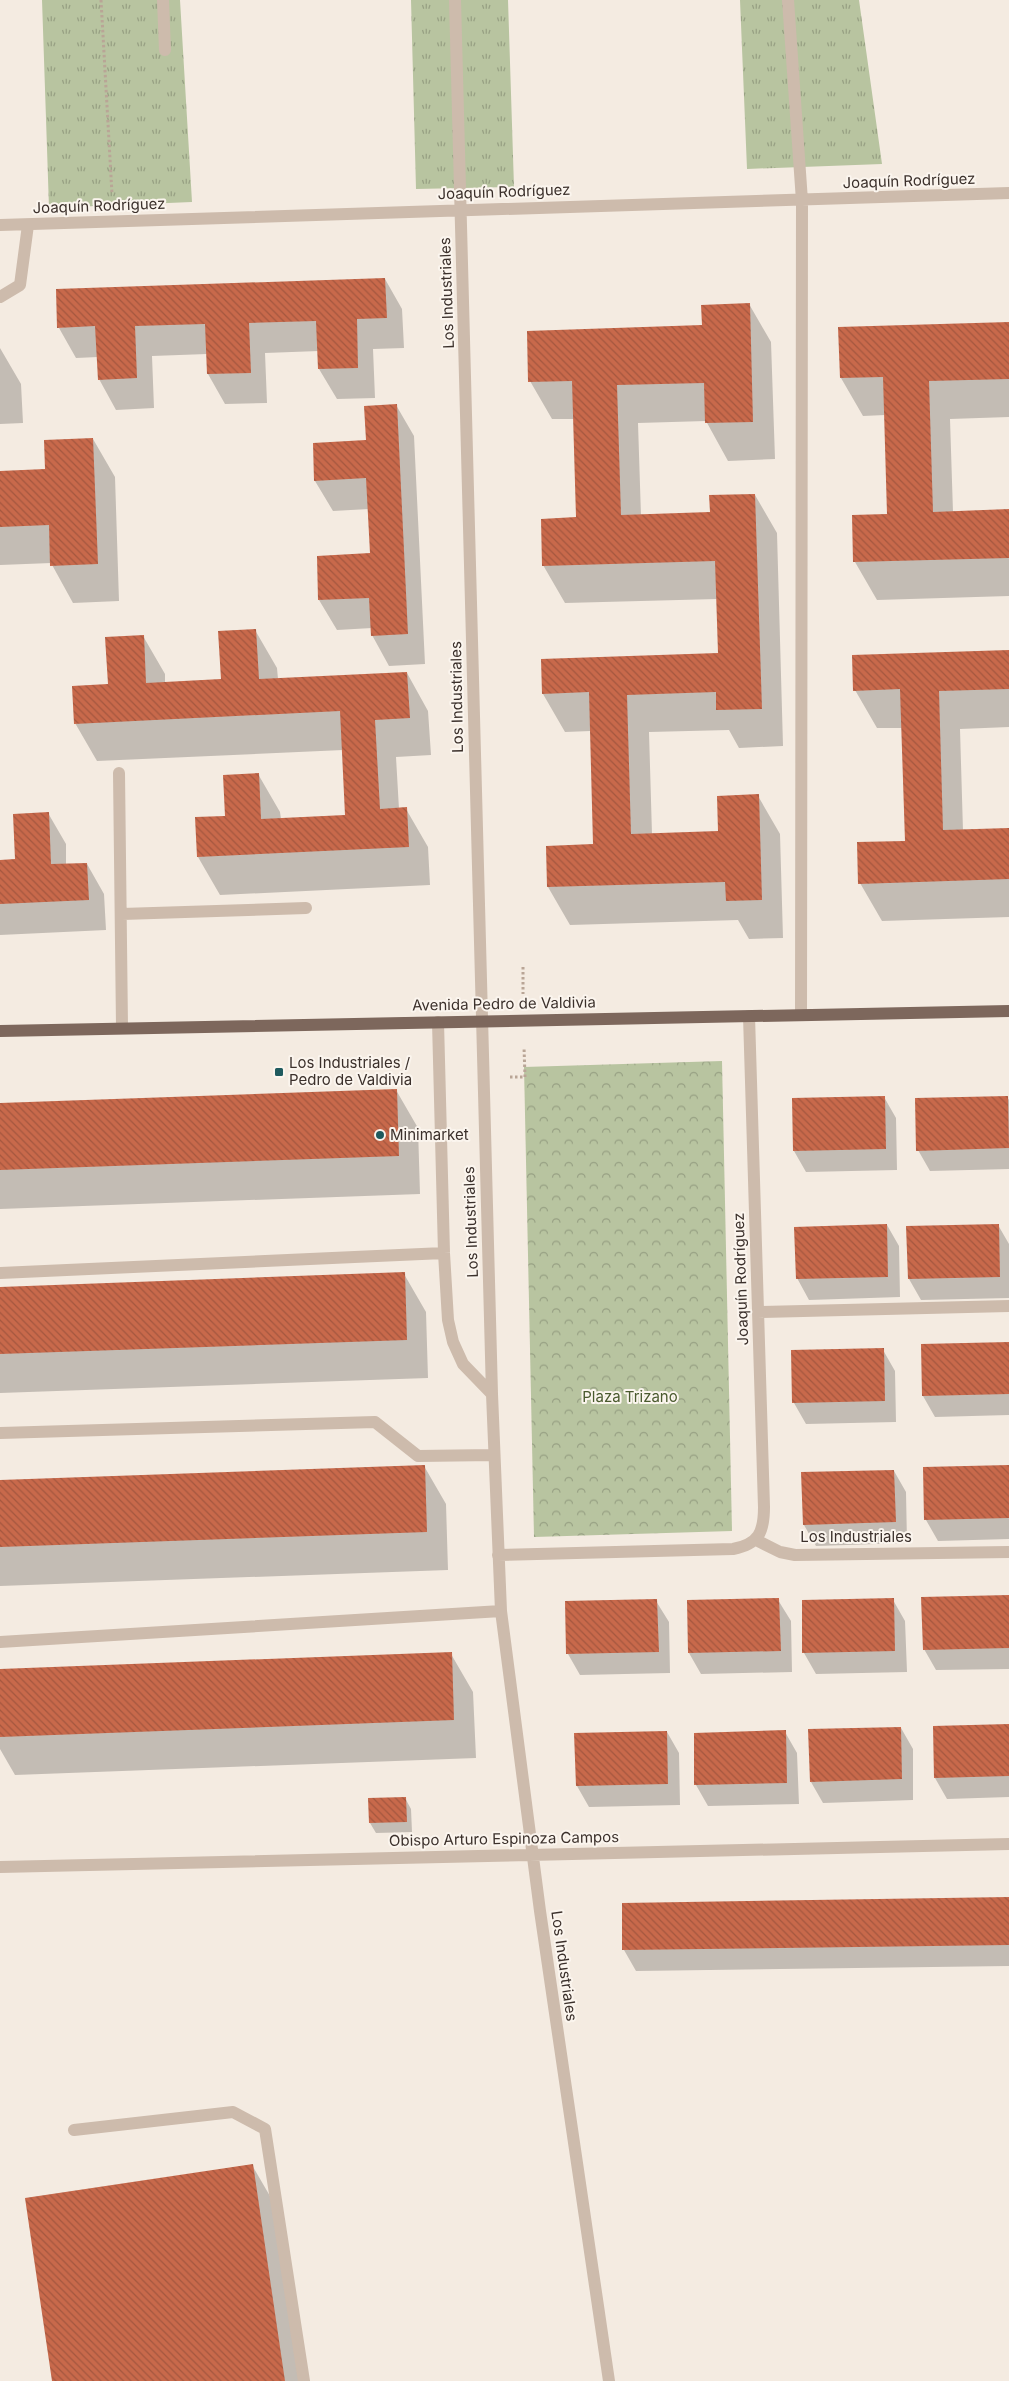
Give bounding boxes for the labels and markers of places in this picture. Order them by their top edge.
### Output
place label: Los Industriales / Pedro de Valdivia [289,1053,412,1089]
marker: Los Industriales / Pedro de Valdivia [273,1066,285,1078]
place label: Minimarket [390,1125,469,1144]
marker: Minimarket [374,1129,386,1141]

